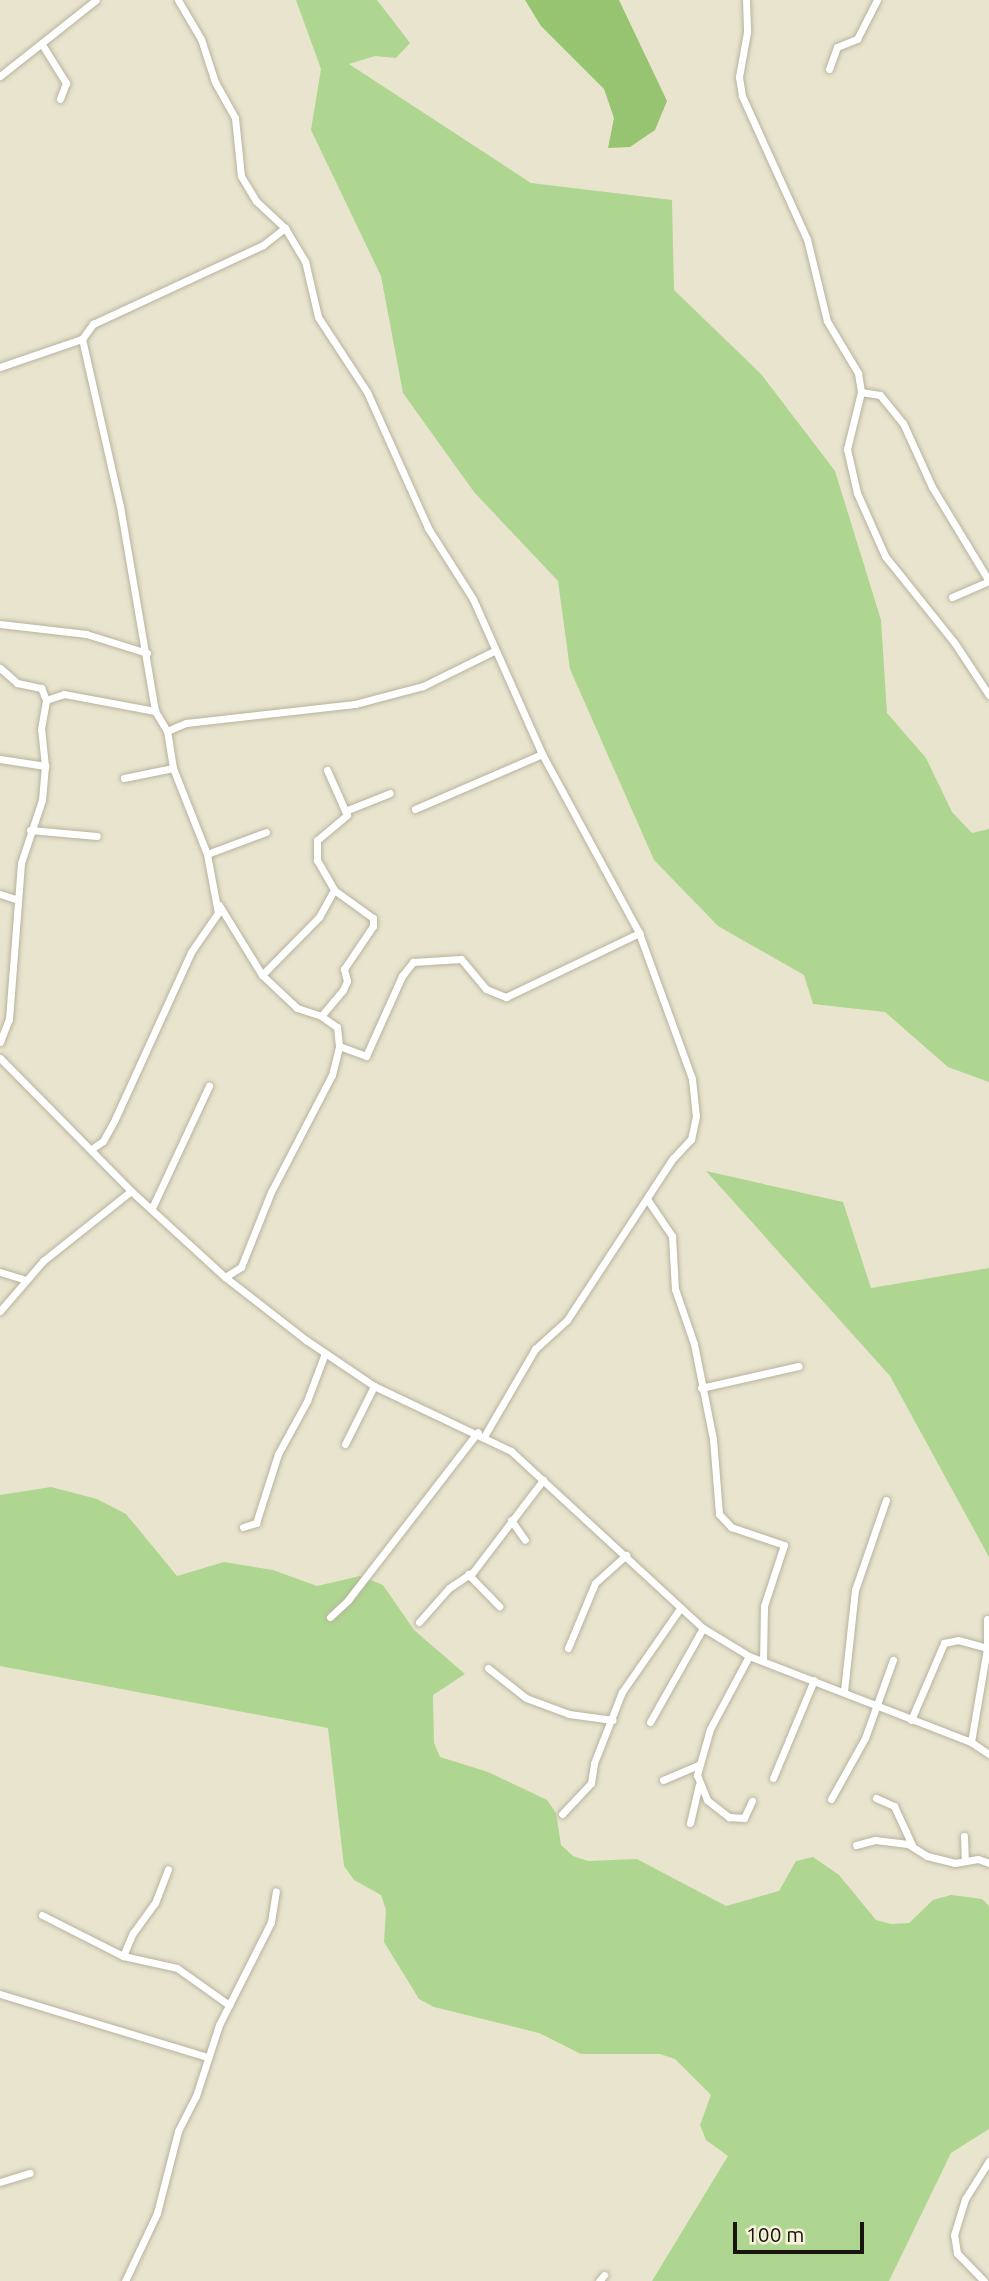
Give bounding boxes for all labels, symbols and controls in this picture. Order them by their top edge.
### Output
scale bar [737,2208,868,2252]
text: 100 m [746,2222,804,2246]

